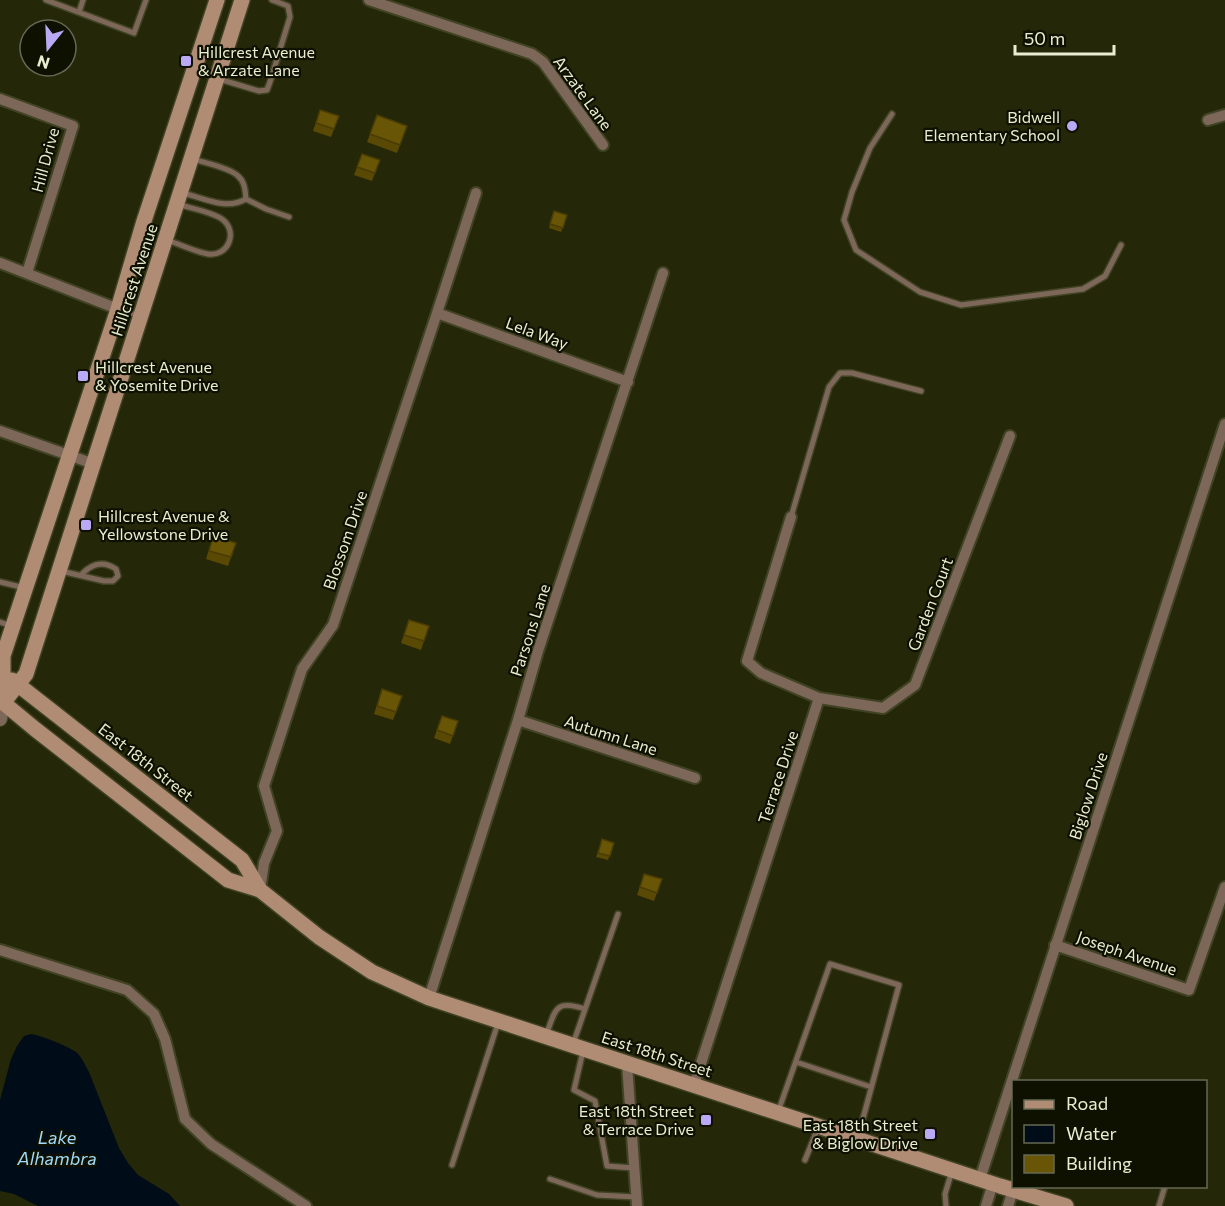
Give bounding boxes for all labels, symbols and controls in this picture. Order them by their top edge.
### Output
north arrow [18,18,78,78]
scale bar [1015,18,1114,56]
text: 50 m [1024,27,1065,49]
place label: Hillcrest Avenue & Arzate Lane [198,42,315,79]
text: N [35,52,52,74]
street label: Arzate Lane [550,52,617,133]
marker: Hillcrest Avenue & Arzate Lane [179,54,193,68]
place label: Bidwell Elementary School [924,107,1060,144]
marker: Bidwell Elementary School [1065,119,1079,133]
street label: Hill Drive [27,126,62,194]
street label: Hillcrest Avenue [106,221,161,338]
street label: Lela Way [503,312,571,353]
place label: Hillcrest Avenue & Yosemite Drive [95,357,219,394]
marker: Hillcrest Avenue & Yosemite Drive [76,369,90,383]
street label: Blossom Drive [319,488,370,592]
place label: Hillcrest Avenue & Yellowstone Drive [98,506,230,543]
marker: Hillcrest Avenue & Yellowstone Drive [79,518,93,532]
street label: Garden Court [903,554,956,653]
street label: Parsons Lane [506,581,553,678]
street label: Autumn Lane [562,711,660,758]
street label: East 18th Street [95,719,198,805]
street label: Terrace Drive [754,728,801,826]
street label: Biglow Drive [1064,750,1111,842]
street label: Joseph Avenue [1075,926,1180,979]
street label: East 18th Street [599,1027,715,1081]
legend [1012,1080,1207,1188]
text: Road [1066,1092,1108,1114]
place label: East 18th Street & Terrace Drive [579,1101,694,1138]
marker: East 18th Street & Terrace Drive [699,1113,713,1127]
place label: East 18th Street & Biglow Drive [803,1115,918,1152]
text: Water [1066,1122,1117,1144]
water label: Lake Alhambra [16,1126,97,1169]
marker: East 18th Street & Biglow Drive [923,1127,937,1141]
text: Building [1066,1152,1132,1174]

